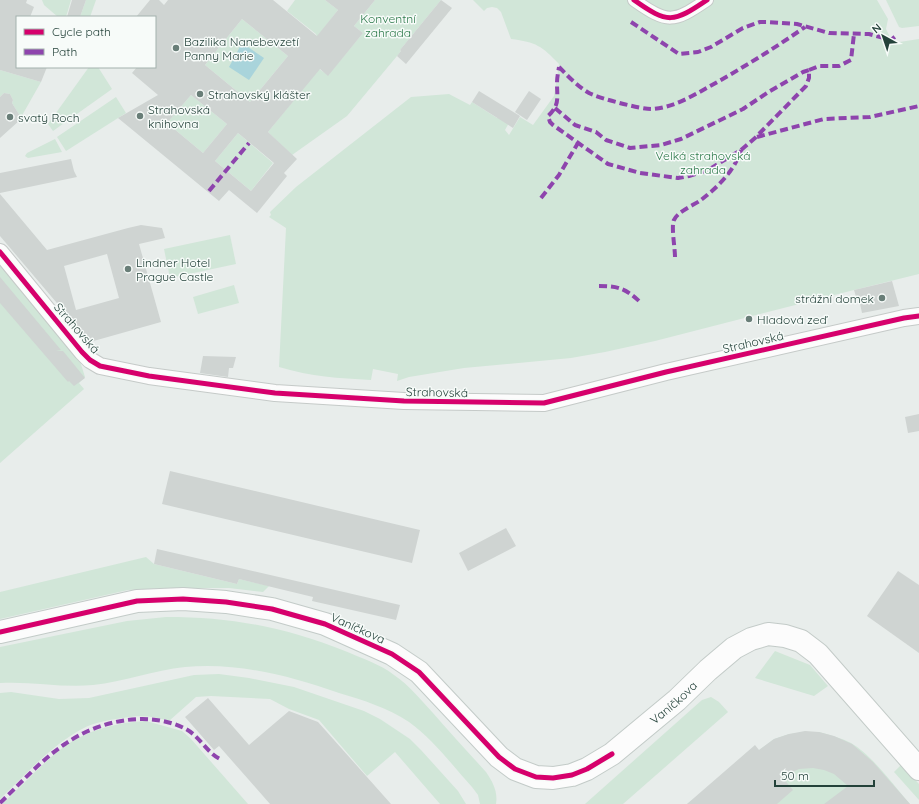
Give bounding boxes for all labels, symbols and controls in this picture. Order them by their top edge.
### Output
park label: Konventní zahrada [360,11,416,40]
legend [16,16,156,68]
north arrow [863,16,903,56]
text: N [869,20,884,36]
text: Cycle path [52,24,111,39]
place label: Bazilika Nanebevzetí Panny Marie [184,34,299,63]
marker: Bazilika Nanebevzetí Panny Marie [171,43,181,53]
text: Path [52,44,77,59]
place label: Strahovský klášter [208,87,311,102]
marker: Strahovský klášter [195,89,205,99]
place label: Strahovská knihovna [148,102,210,131]
place label: svatý Roch [18,110,80,125]
marker: Strahovská knihovna [135,111,145,121]
marker: svatý Roch [5,112,15,122]
park label: Velká strahovská zahrada [655,148,751,177]
place label: Lindner Hotel Prague Castle [136,255,214,284]
marker: Lindner Hotel Prague Castle [123,264,133,274]
place label: strážní domek [795,291,874,306]
marker: strážní domek [877,293,887,303]
street label: Strahovská [51,300,103,356]
place label: Hladová zeď [757,312,828,327]
marker: Hladová zeď [744,314,754,324]
street label: Strahovská [721,328,785,356]
street label: Strahovská [406,384,468,400]
street label: Vaníčkova [329,609,387,647]
street label: Vaníčkova [647,678,700,727]
scale bar [775,762,874,788]
text: 50 m [781,768,809,783]

